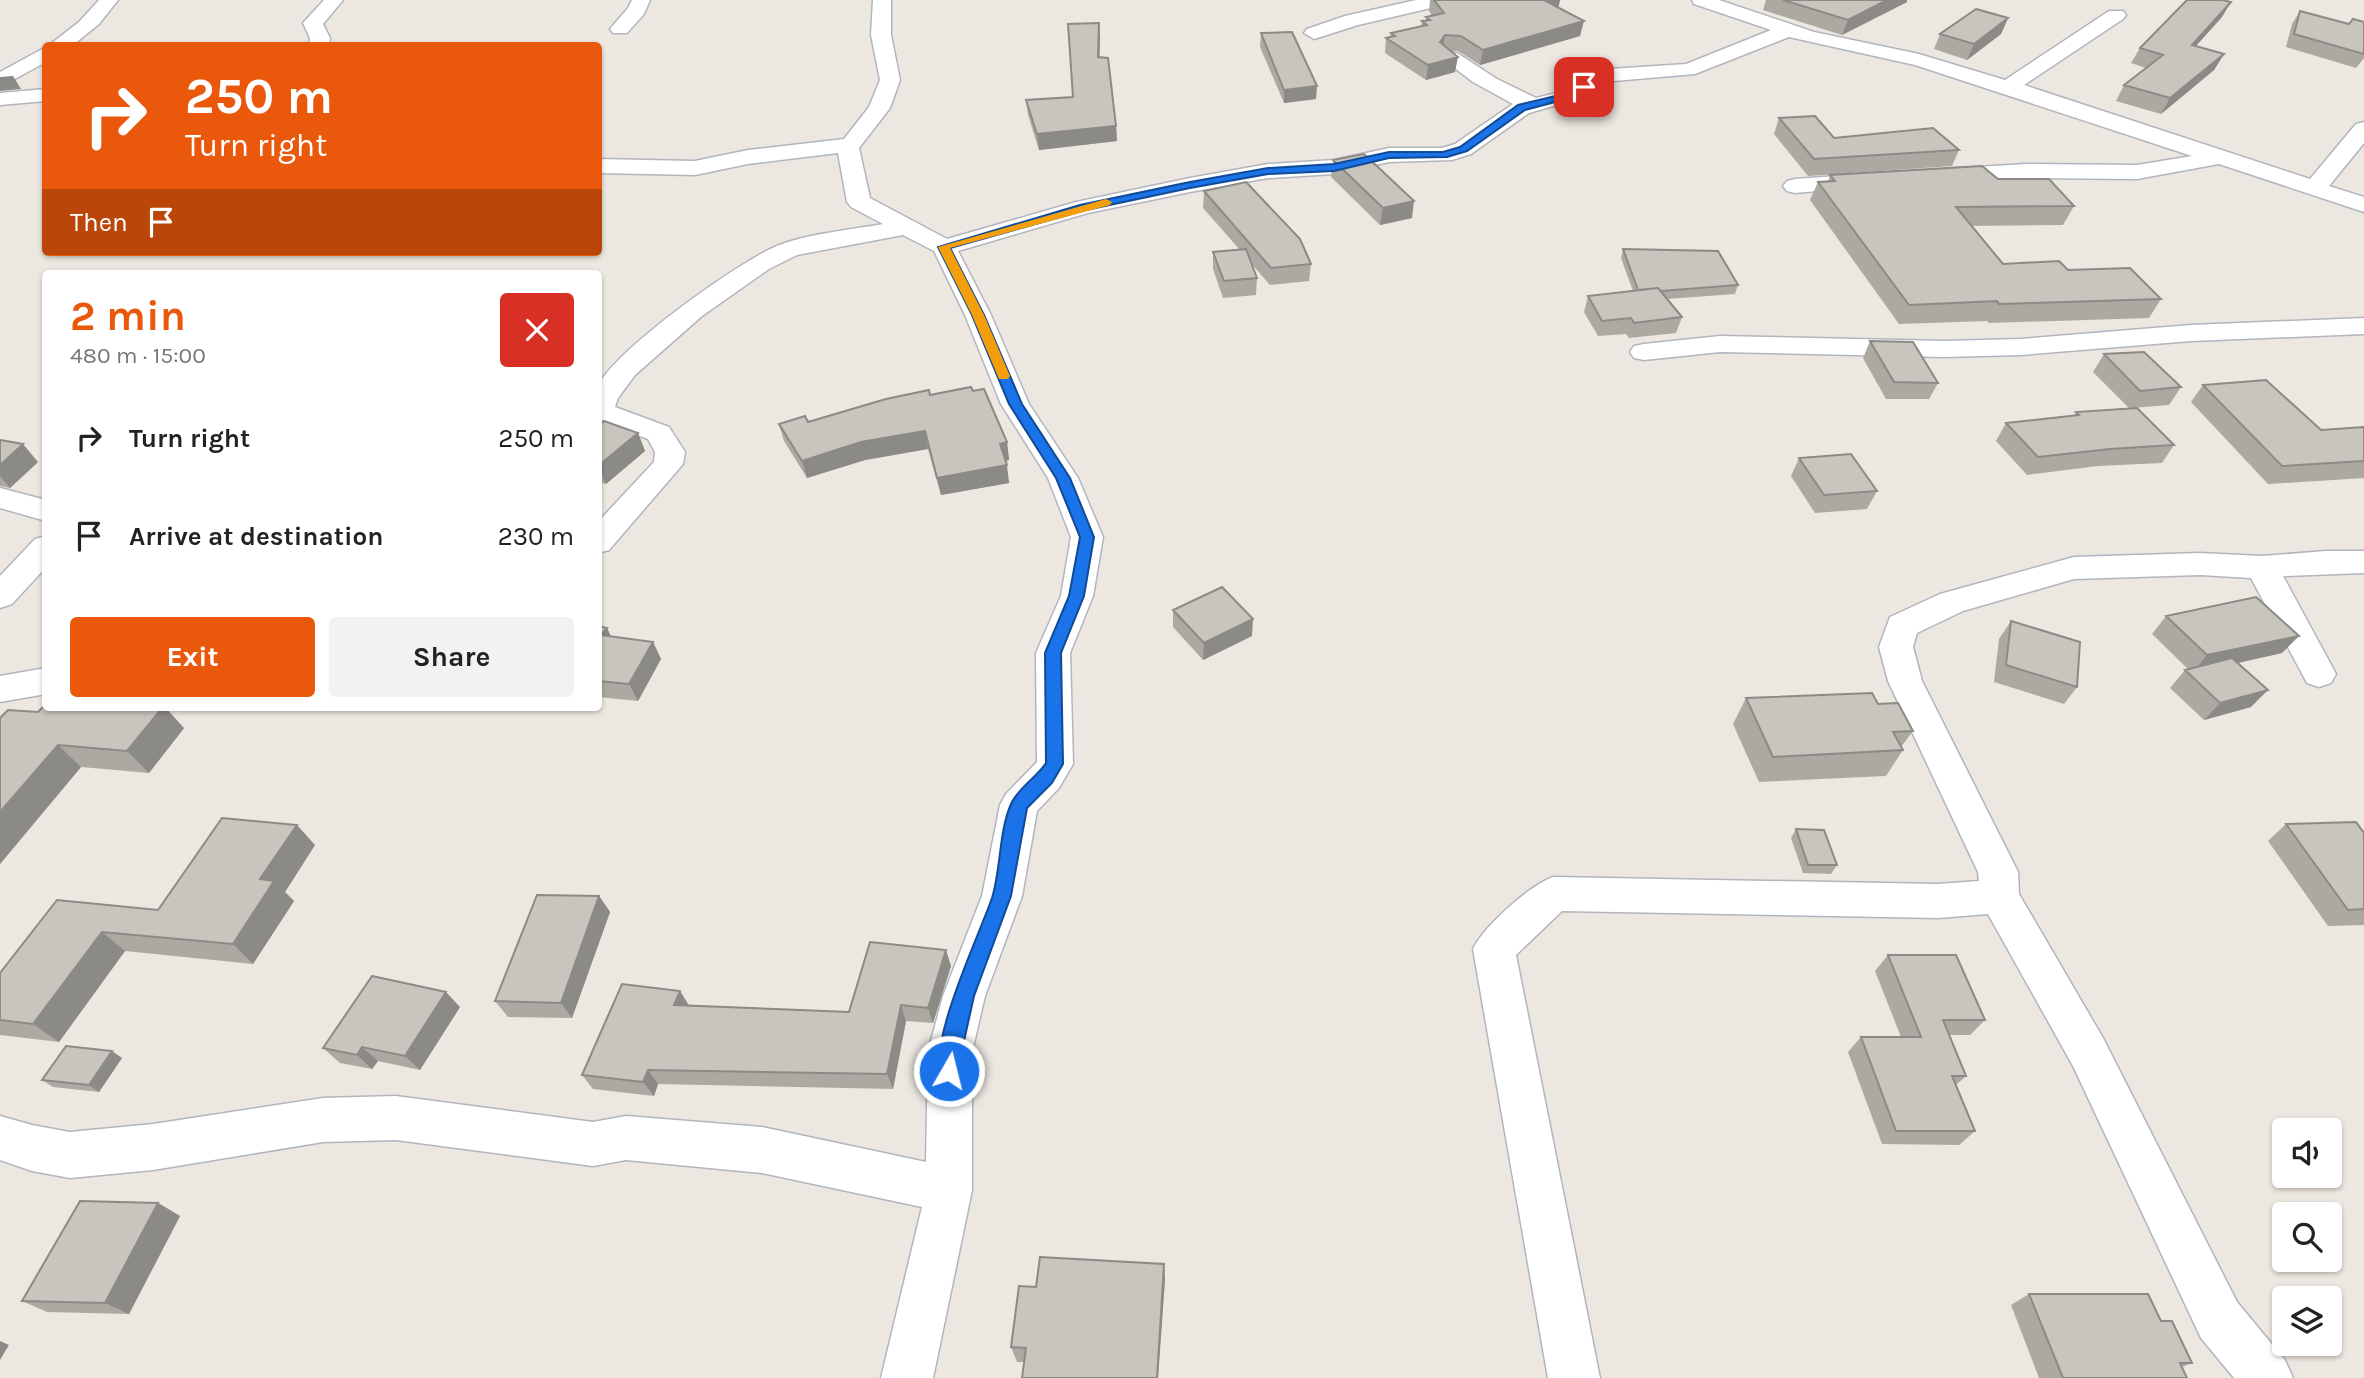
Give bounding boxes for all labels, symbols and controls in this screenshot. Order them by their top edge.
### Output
pin [1554,57,1614,117]
text: 250 m [185,68,333,125]
icon: arrive [1565,68,1603,106]
icon: right [70,70,161,161]
text: Turn right [185,127,327,164]
icon: arrive [142,203,180,241]
text: Then [70,207,128,238]
text: 2 min [70,291,186,341]
button: close [500,293,574,367]
text: 480 m · 15:00 [70,342,206,369]
icon: right [70,419,108,457]
text: Turn right [129,423,250,454]
text: 250 m [498,423,574,454]
icon: arrive [70,517,108,555]
text: Arrive at destination [129,521,383,552]
text: 230 m [498,521,574,552]
button: Exit [70,617,315,697]
button: Share [329,617,574,697]
position arrow [912,1034,986,1108]
map controls [2272,1118,2342,1356]
button: sound [2272,1118,2342,1188]
button: search [2272,1202,2342,1272]
button: layers [2272,1286,2342,1356]

